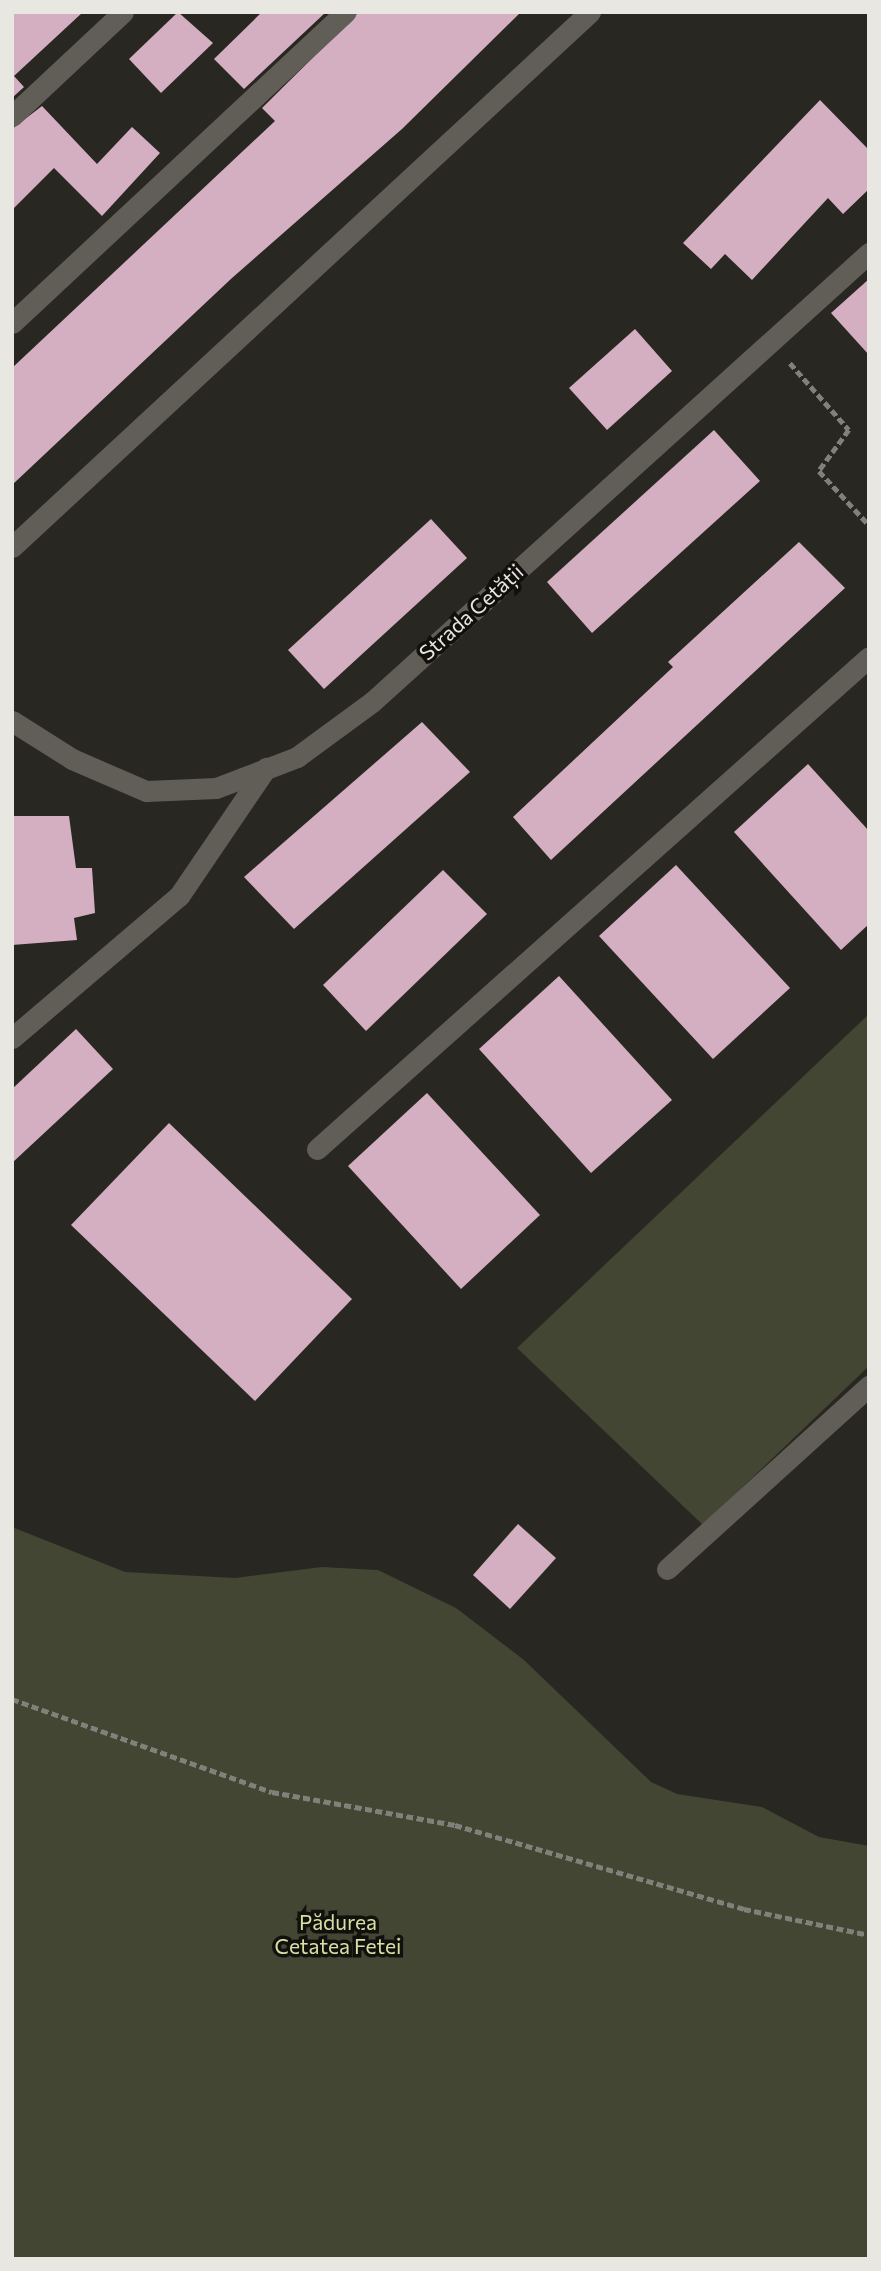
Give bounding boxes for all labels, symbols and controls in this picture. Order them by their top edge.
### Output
street label: Strada Cetății [414,559,528,665]
park label: Pădurea Cetatea Fetei [275,1909,401,1959]

